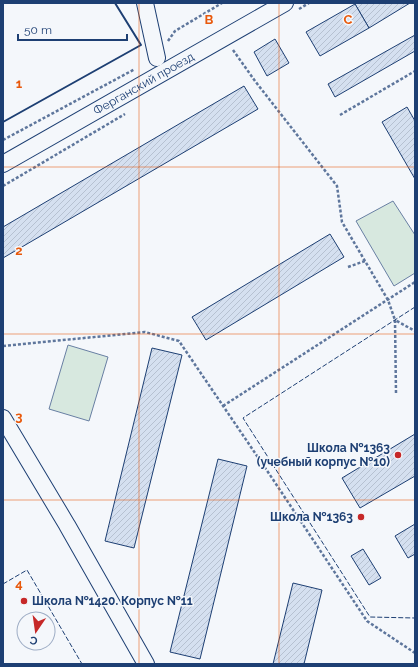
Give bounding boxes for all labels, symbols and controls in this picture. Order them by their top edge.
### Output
text: B [205,12,214,27]
text: C [344,12,353,27]
scale bar [18,16,127,42]
text: 50 m [24,23,52,37]
street label: Ферганский проезд [91,49,197,118]
text: 1 [16,76,23,91]
text: 2 [15,243,23,258]
text: 3 [15,409,23,424]
place label: Школа №1363 (учебный корпус №10) [257,441,390,469]
marker: Школа №1363 (учебный корпус №10) [393,450,403,460]
place label: Школа №1363 [270,510,353,524]
marker: Школа №1363 [356,512,366,522]
text: 4 [15,576,23,591]
place label: Школа №1420. Корпус №11 [32,594,193,608]
marker: Школа №1420. Корпус №11 [19,596,29,606]
north arrow [16,611,56,651]
text: С [28,633,39,647]

